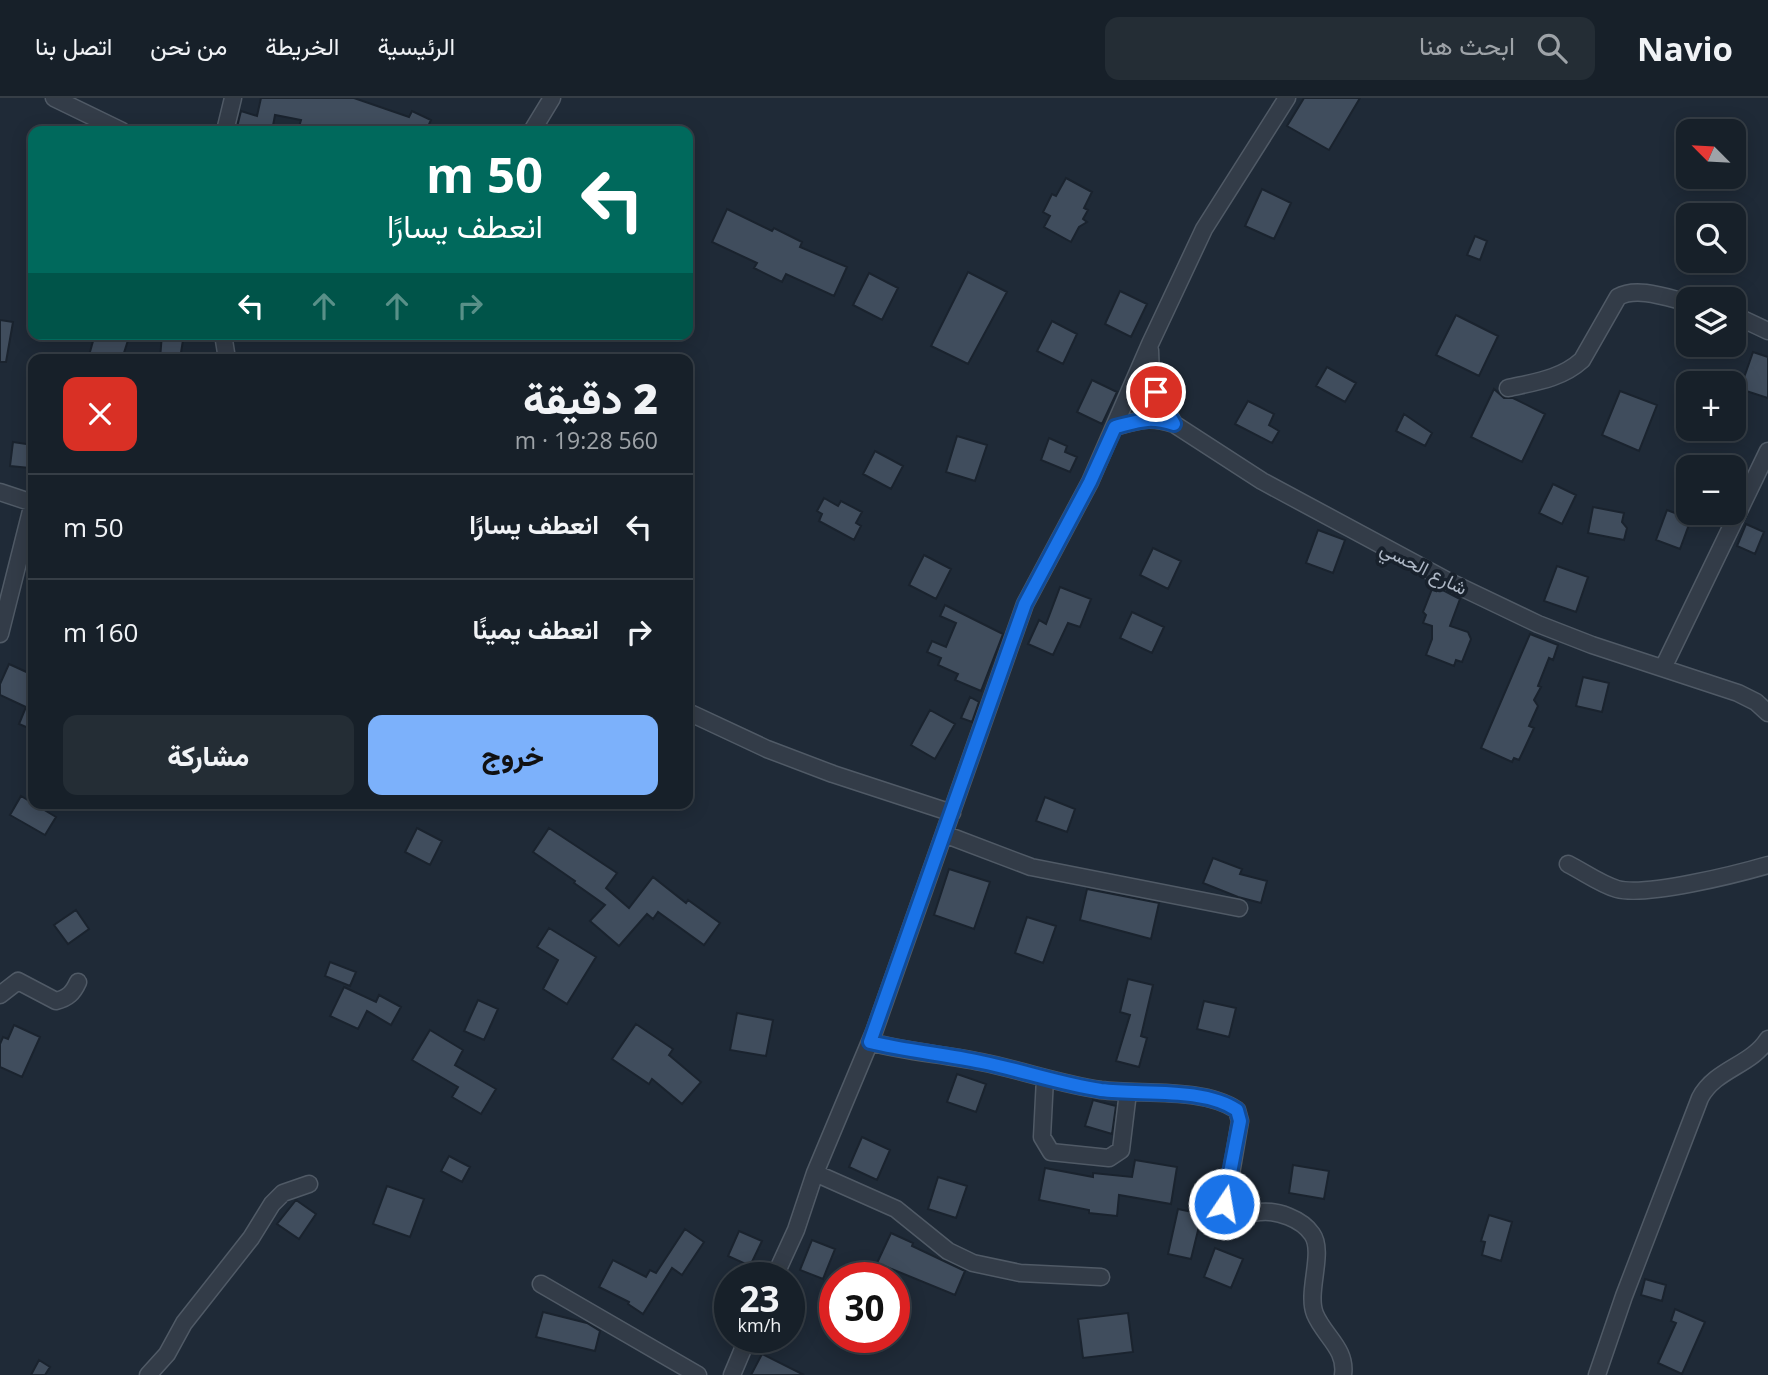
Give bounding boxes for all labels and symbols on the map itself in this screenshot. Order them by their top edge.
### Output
north arrow [1676,119,1746,189]
pin [1126,362,1186,422]
street label: شارع الحسي [1375,535,1472,604]
position arrow [1187,1167,1261,1241]
speed limit sign: 30 [819,1262,910,1353]

